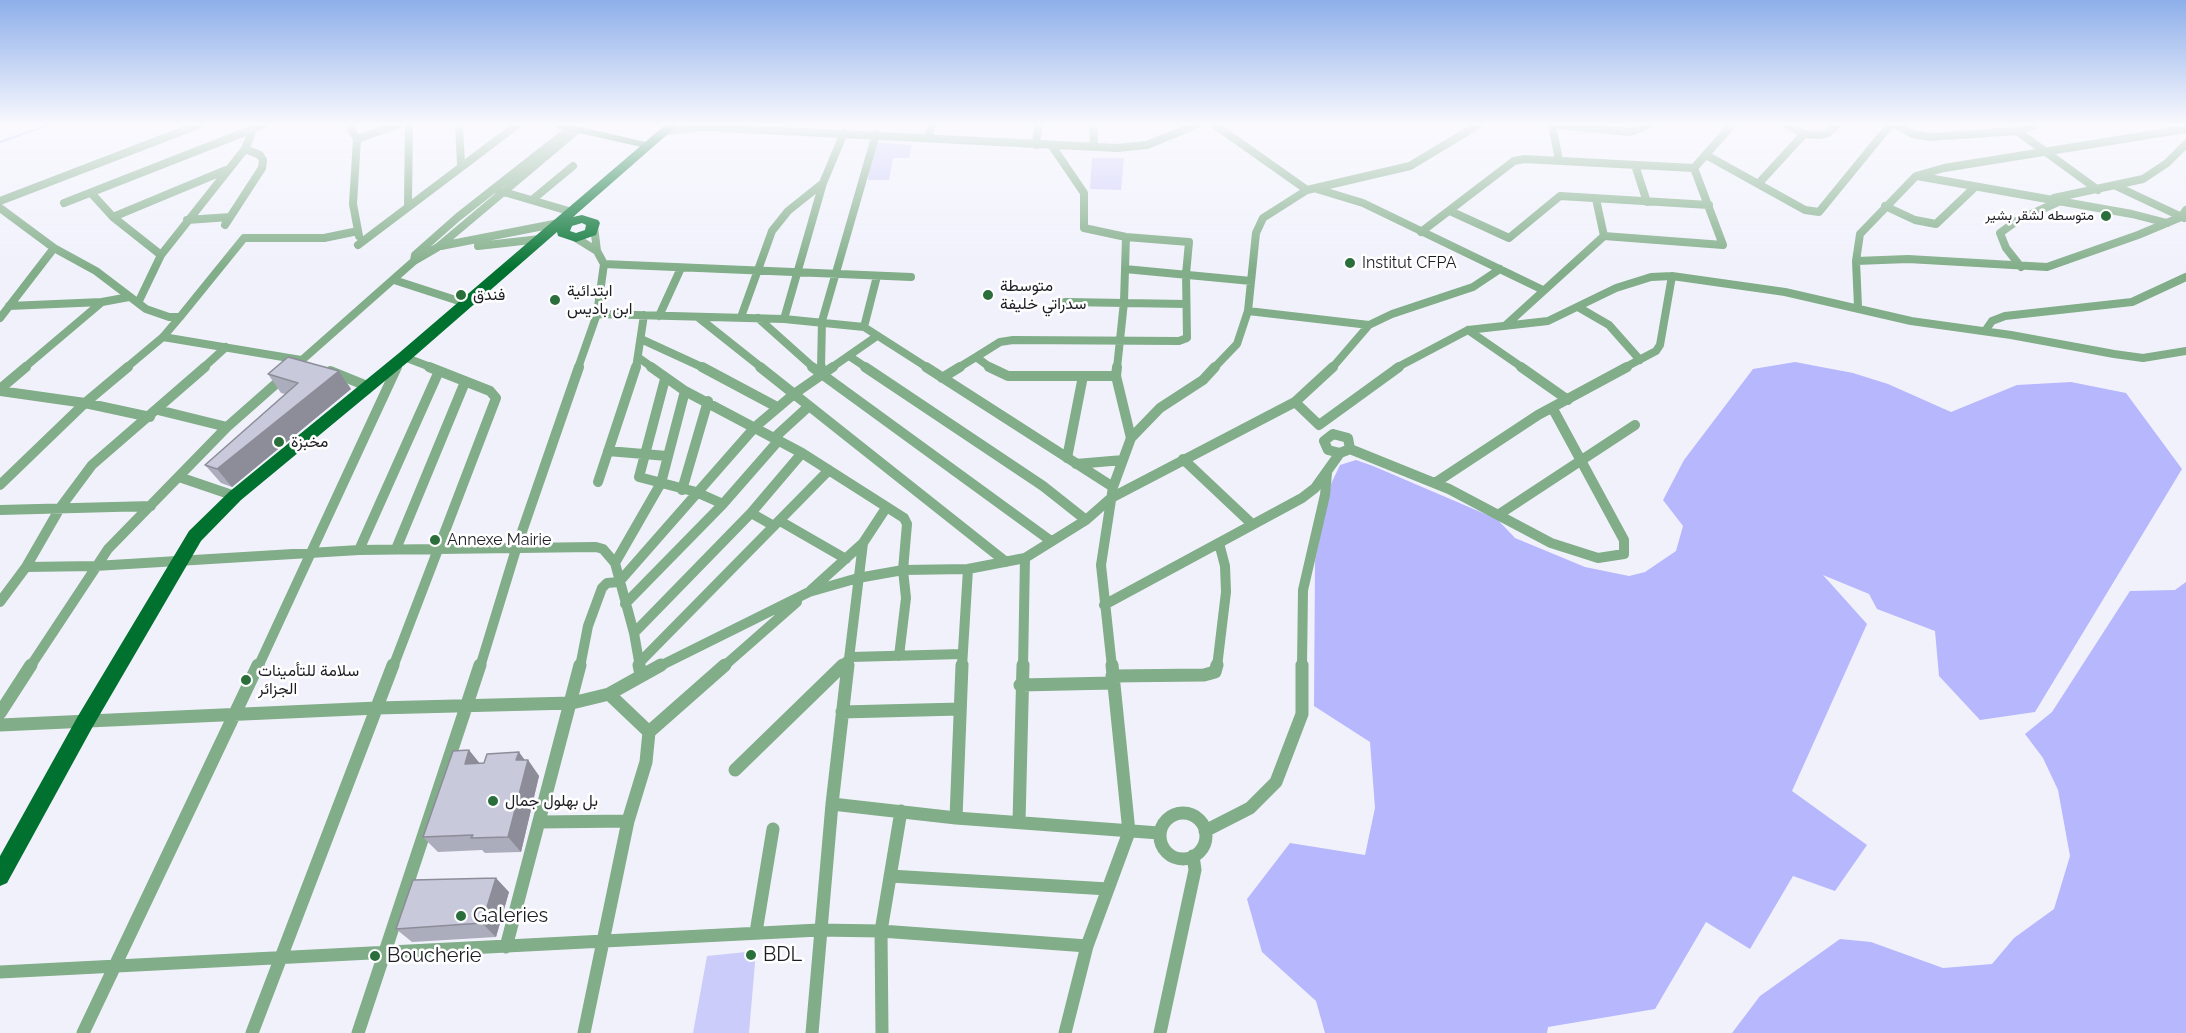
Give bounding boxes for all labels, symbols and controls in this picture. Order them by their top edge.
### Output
place label: متوسطه لشقر بشير [1985,208,2094,224]
marker: متوسطه لشقر بشير [2099,209,2113,223]
place label: Institut CFPA [1362,253,1457,273]
marker: Institut CFPA [1343,256,1357,270]
place label: متوسطة سدراتي خليفة [1000,276,1086,314]
place label: ابتدائية ابن باديس [567,281,632,319]
place label: فندق [473,285,505,305]
marker: فندق [454,288,468,302]
marker: متوسطة سدراتي خليفة [981,288,995,302]
marker: ابتدائية ابن باديس [548,293,562,307]
place label: مخبزة [291,432,328,452]
marker: مخبزة [272,435,286,449]
place label: Annexe Mairie [447,530,551,550]
marker: Annexe Mairie [428,533,442,547]
place label: سلامة للتأمينات الجزائر [258,661,359,699]
marker: سلامة للتأمينات الجزائر [239,673,253,687]
place label: بل بهلول جمال [505,791,598,811]
marker: بل بهلول جمال [486,794,500,808]
place label: Galeries [473,904,548,928]
marker: Galeries [454,909,468,923]
place label: BDL [763,943,802,967]
place label: Boucherie [387,944,482,968]
marker: BDL [744,948,758,962]
marker: Boucherie [368,949,382,963]

